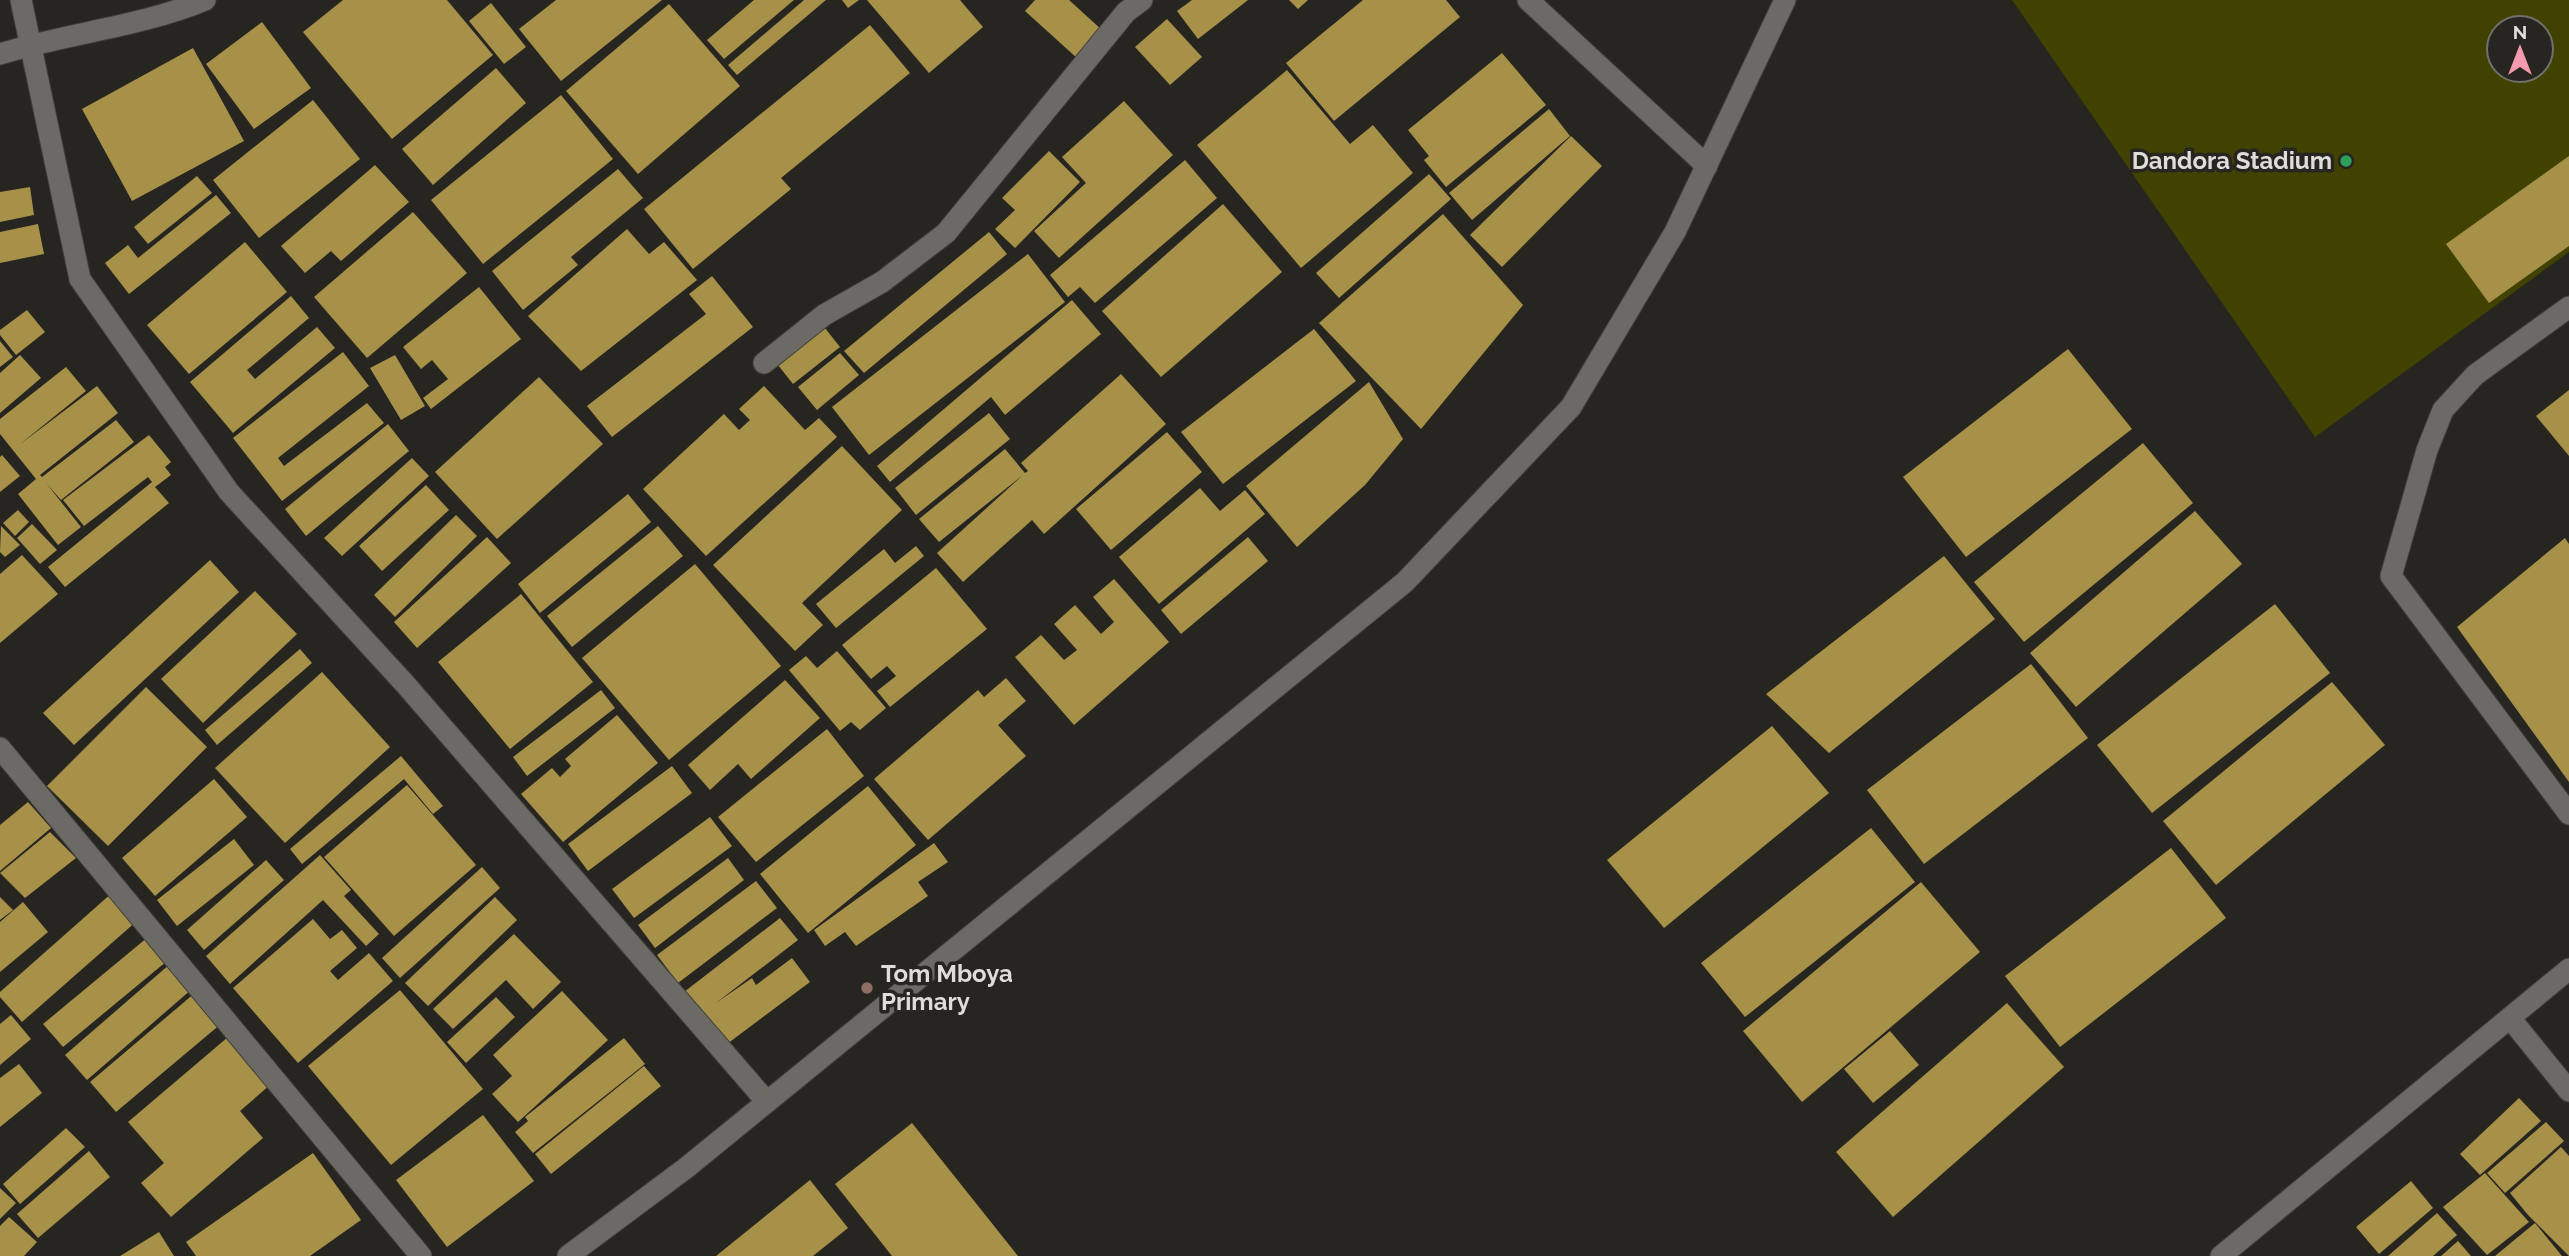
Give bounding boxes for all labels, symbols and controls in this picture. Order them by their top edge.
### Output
north arrow [2485,14,2555,84]
text: N [2513,21,2527,43]
place label: Dandora Stadium [2132,146,2332,175]
marker: Dandora Stadium [2338,153,2354,169]
place label: Tom Mboya Primary [881,959,1013,1016]
marker: Tom Mboya Primary [859,980,875,996]

